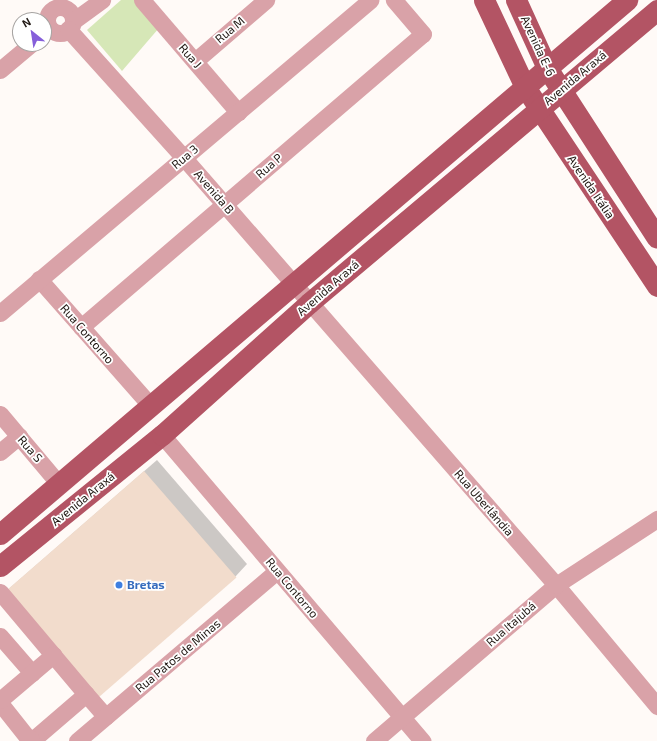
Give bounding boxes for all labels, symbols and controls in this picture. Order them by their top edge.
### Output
north arrow [12,12,52,52]
text: N [20,14,33,30]
street label: Rua M [212,14,248,46]
street label: Avenida E-6 [518,14,558,78]
street label: Rua J [176,41,204,71]
street label: Avenida Araxá [541,47,609,109]
street label: Rua 3 [169,142,201,172]
street label: Rua P [253,151,285,181]
street label: Avenida Itália [564,153,618,221]
street label: Avenida B [191,167,237,217]
street label: Avenida Araxá [294,257,362,319]
street label: Rua Contorno [57,301,117,367]
street label: Rua S [15,433,45,465]
street label: Rua Uberlândia [451,467,517,539]
street label: Avenida Araxá [48,469,118,529]
street label: Rua Contorno [263,555,321,621]
place label: Bretas [127,578,165,592]
marker: Bretas [114,580,124,590]
street label: Rua Itajubá [483,599,539,649]
street label: Rua Patos de Minas [133,616,223,696]

